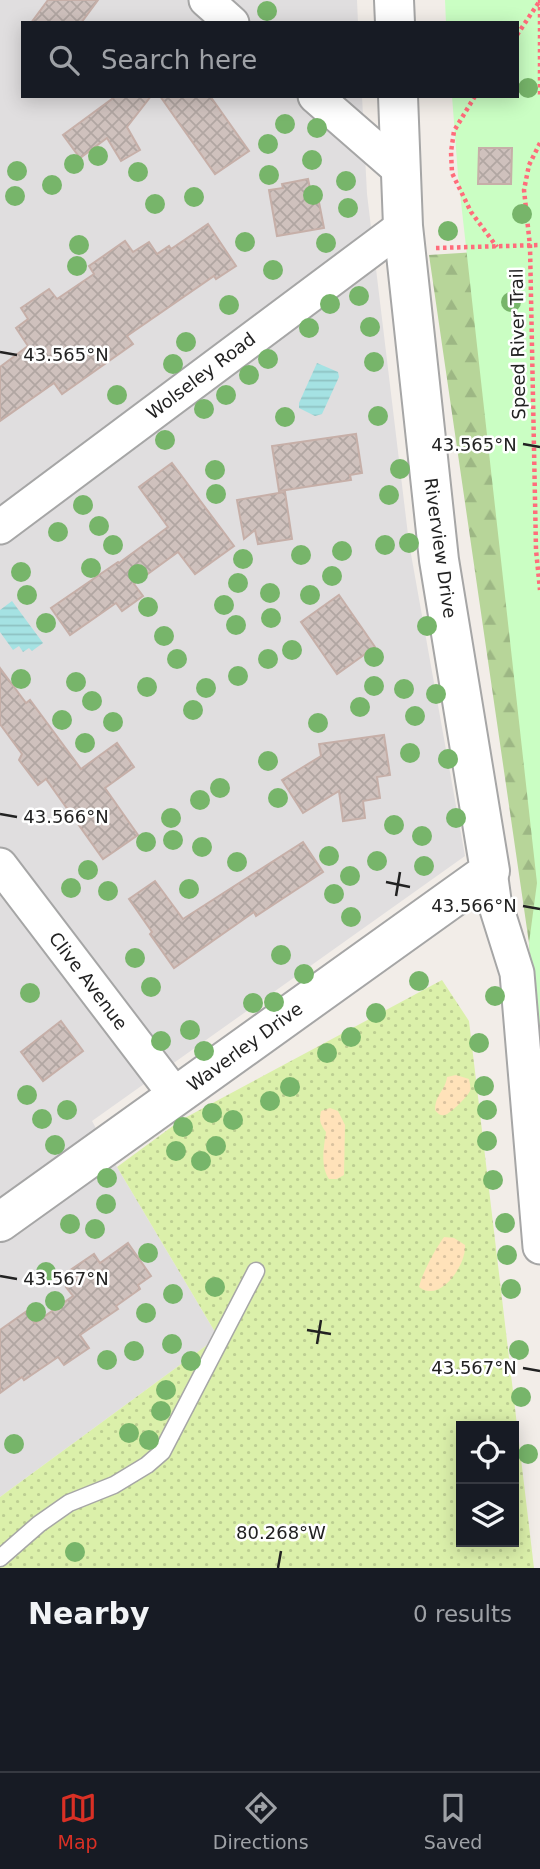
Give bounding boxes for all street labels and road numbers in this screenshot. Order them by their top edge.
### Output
street label: Speed River Trail [506,268,529,420]
street label: Wolseley Road [142,328,259,423]
street label: Riverview Drive [420,476,461,620]
street label: Clive Avenue [45,928,132,1034]
street label: Waverley Drive [183,998,306,1095]

